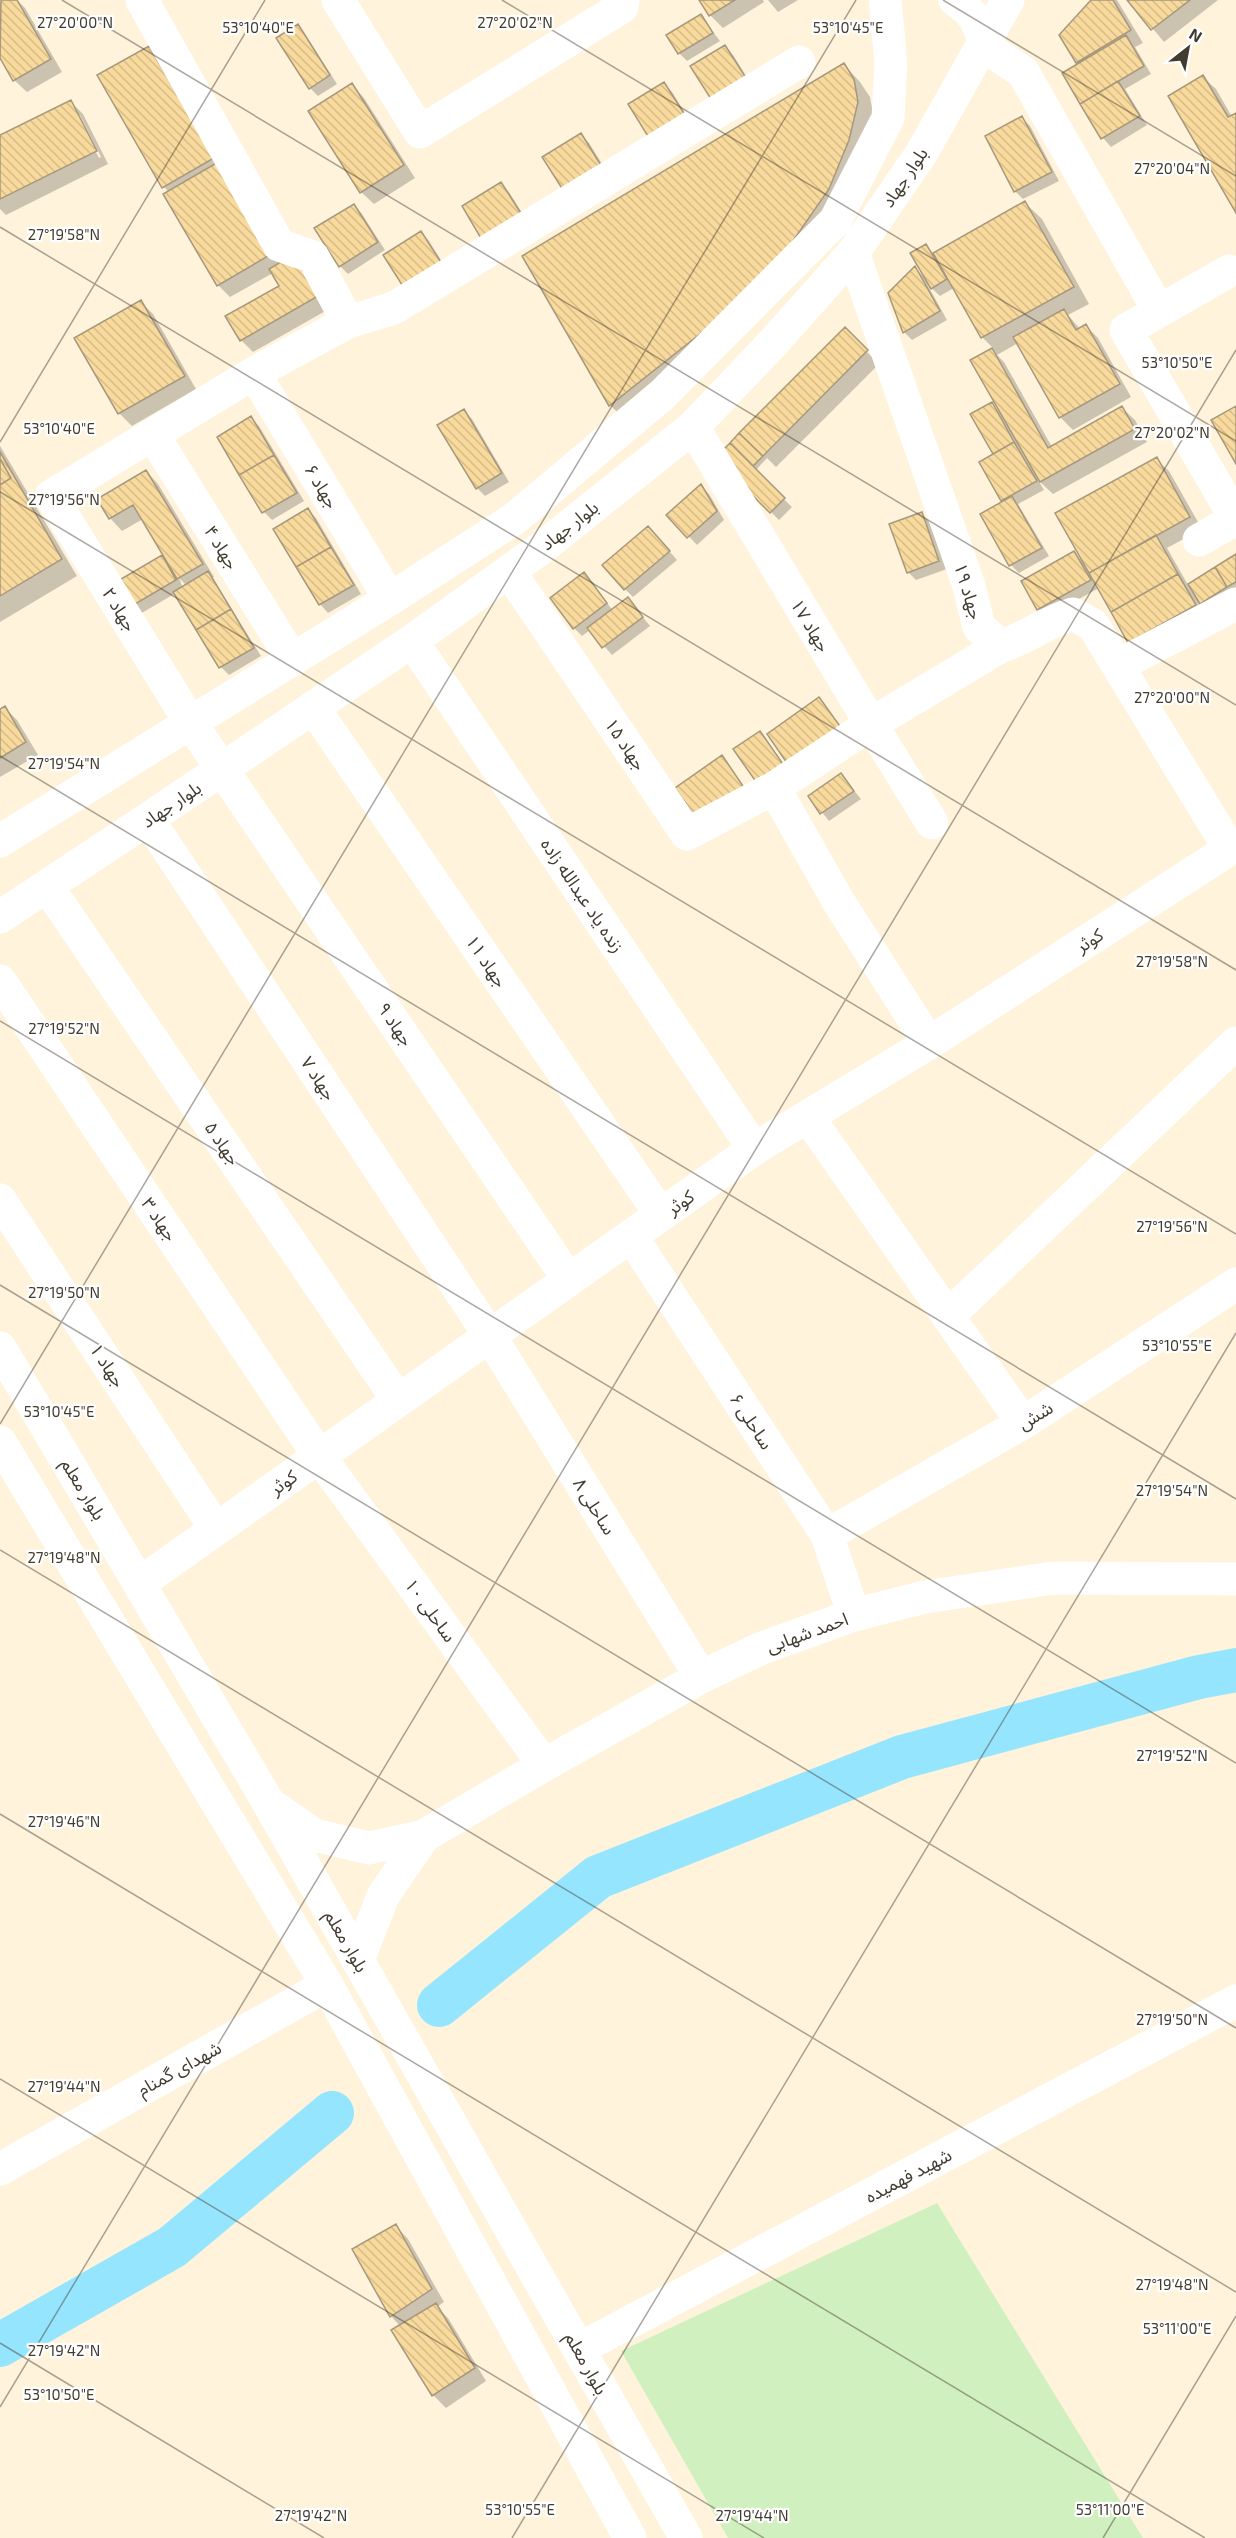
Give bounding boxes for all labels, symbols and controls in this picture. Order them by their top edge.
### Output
text: 27°20'00"N [37,13,113,31]
text: 27°20'02"N [477,13,553,31]
text: 53°10'40"E [222,18,294,36]
text: 53°10'45"E [813,18,883,36]
north arrow [1158,18,1218,78]
text: N [1186,24,1206,46]
street label: بلوار جهاد [876,143,933,212]
text: 27°20'04"N [1134,159,1210,177]
text: 27°19'58"N [28,225,100,243]
text: 53°10'50"E [1142,353,1212,371]
text: 53°10'40"E [23,419,95,437]
text: 27°20'02"N [1134,423,1210,441]
street label: جهاد ۶ [300,460,344,512]
text: 27°19'56"N [28,490,100,508]
street label: بلوار جهاد [536,496,603,555]
street label: جهاد ۴ [200,521,244,573]
street label: جهاد ۱۹ [950,560,988,622]
street label: جهاد ۲ [98,583,142,635]
street label: جهاد ۱۷ [787,594,835,656]
text: 27°20'00"N [1134,688,1210,706]
street label: جهاد ۱۵ [601,714,651,774]
text: 27°19'54"N [28,754,100,772]
street label: بلوار جهاد [137,776,206,833]
street label: زنده یاد عبدالله زاده [536,834,629,957]
street label: کوثر [1070,923,1108,958]
street label: جهاد ۱۱ [462,931,512,991]
text: 27°19'58"N [1136,952,1208,970]
street label: جهاد ۹ [373,998,419,1050]
text: 27°19'52"N [28,1019,100,1037]
street label: جهاد ۷ [297,1052,341,1104]
street label: جهاد ۵ [200,1117,246,1169]
street label: کوثر [661,1185,699,1221]
street label: جهاد ۳ [137,1193,183,1245]
text: 27°19'56"N [1136,1217,1208,1235]
text: 27°19'50"N [28,1283,100,1301]
text: 53°10'55"E [1142,1336,1212,1354]
street label: جهاد ۱ [86,1339,130,1391]
street label: ساحلی ۶ [725,1389,778,1454]
street label: شش [1013,1396,1057,1435]
text: 53°10'45"E [24,1402,94,1420]
street label: بلوار معلم [54,1454,111,1525]
street label: کوثر [264,1465,302,1501]
street label: ساحلی ۸ [568,1473,621,1539]
text: 27°19'54"N [1136,1481,1208,1499]
text: 27°19'48"N [27,1548,101,1566]
street label: ساحلی ۱۰ [400,1574,461,1647]
street label: احمد شهابی [763,1607,851,1658]
text: 27°19'52"N [1136,1746,1208,1764]
text: 27°19'46"N [28,1812,100,1830]
street label: بلوار معلم [318,1906,374,1977]
text: 27°19'50"N [1136,2010,1208,2028]
street label: شهدای گمنام [133,2036,227,2104]
text: 27°19'44"N [27,2077,101,2095]
street label: شهید فهمیده [861,2143,955,2207]
text: 27°19'48"N [1135,2275,1209,2293]
text: 53°11'00"E [1143,2319,1211,2337]
street label: بلوار معلم [558,2328,613,2400]
text: 27°19'42"N [28,2341,100,2359]
text: 53°10'50"E [24,2385,94,2403]
text: 53°10'55"E [485,2500,555,2518]
text: 53°11'00"E [1076,2500,1144,2518]
text: 27°19'42"N [275,2506,347,2524]
text: 27°19'44"N [715,2506,789,2524]

